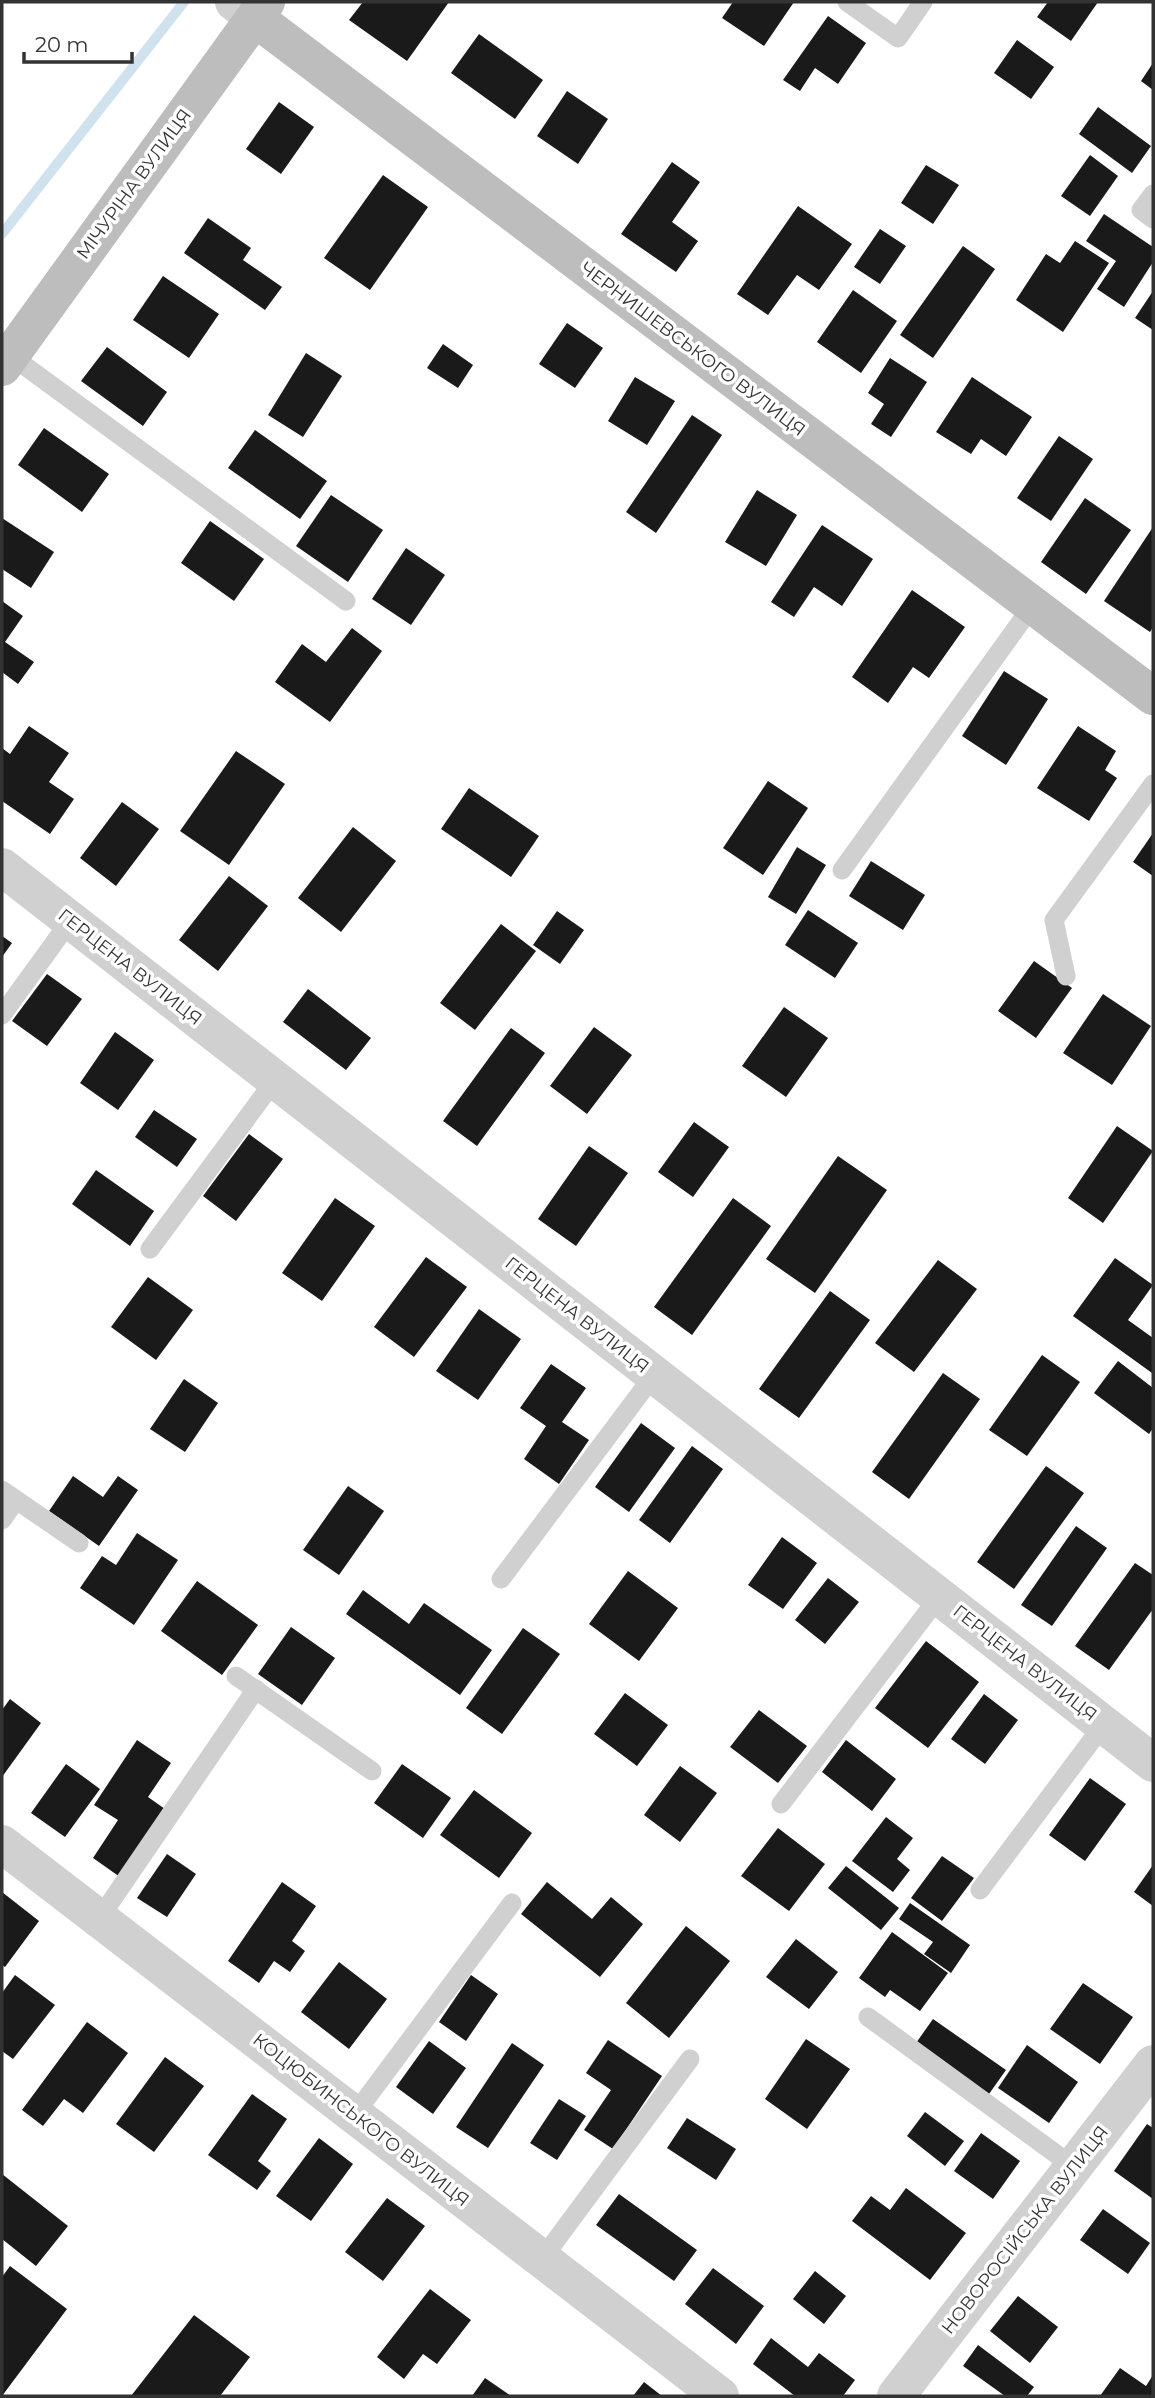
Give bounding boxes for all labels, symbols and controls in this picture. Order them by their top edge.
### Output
scale bar [24,21,133,65]
text: 20 m [35,32,89,57]
street label: МІЧУРІНА ВУЛИЦЯ [72,104,196,264]
street label: ЧЕРНИШЕВСЬКОГО ВУЛИЦЯ [576,257,810,441]
street label: ГЕРЦЕНА ВУЛИЦЯ [54,904,206,1030]
street label: ГЕРЦЕНА ВУЛИЦЯ [501,1252,653,1378]
street label: ГЕРЦЕНА ВУЛИЦЯ [949,1600,1101,1726]
street label: КОЦЮБИНСЬКОГО ВУЛИЦЯ [248,2029,474,2211]
street label: НОВОРОСІЙСЬКА ВУЛИЦЯ [937,2121,1113,2339]

